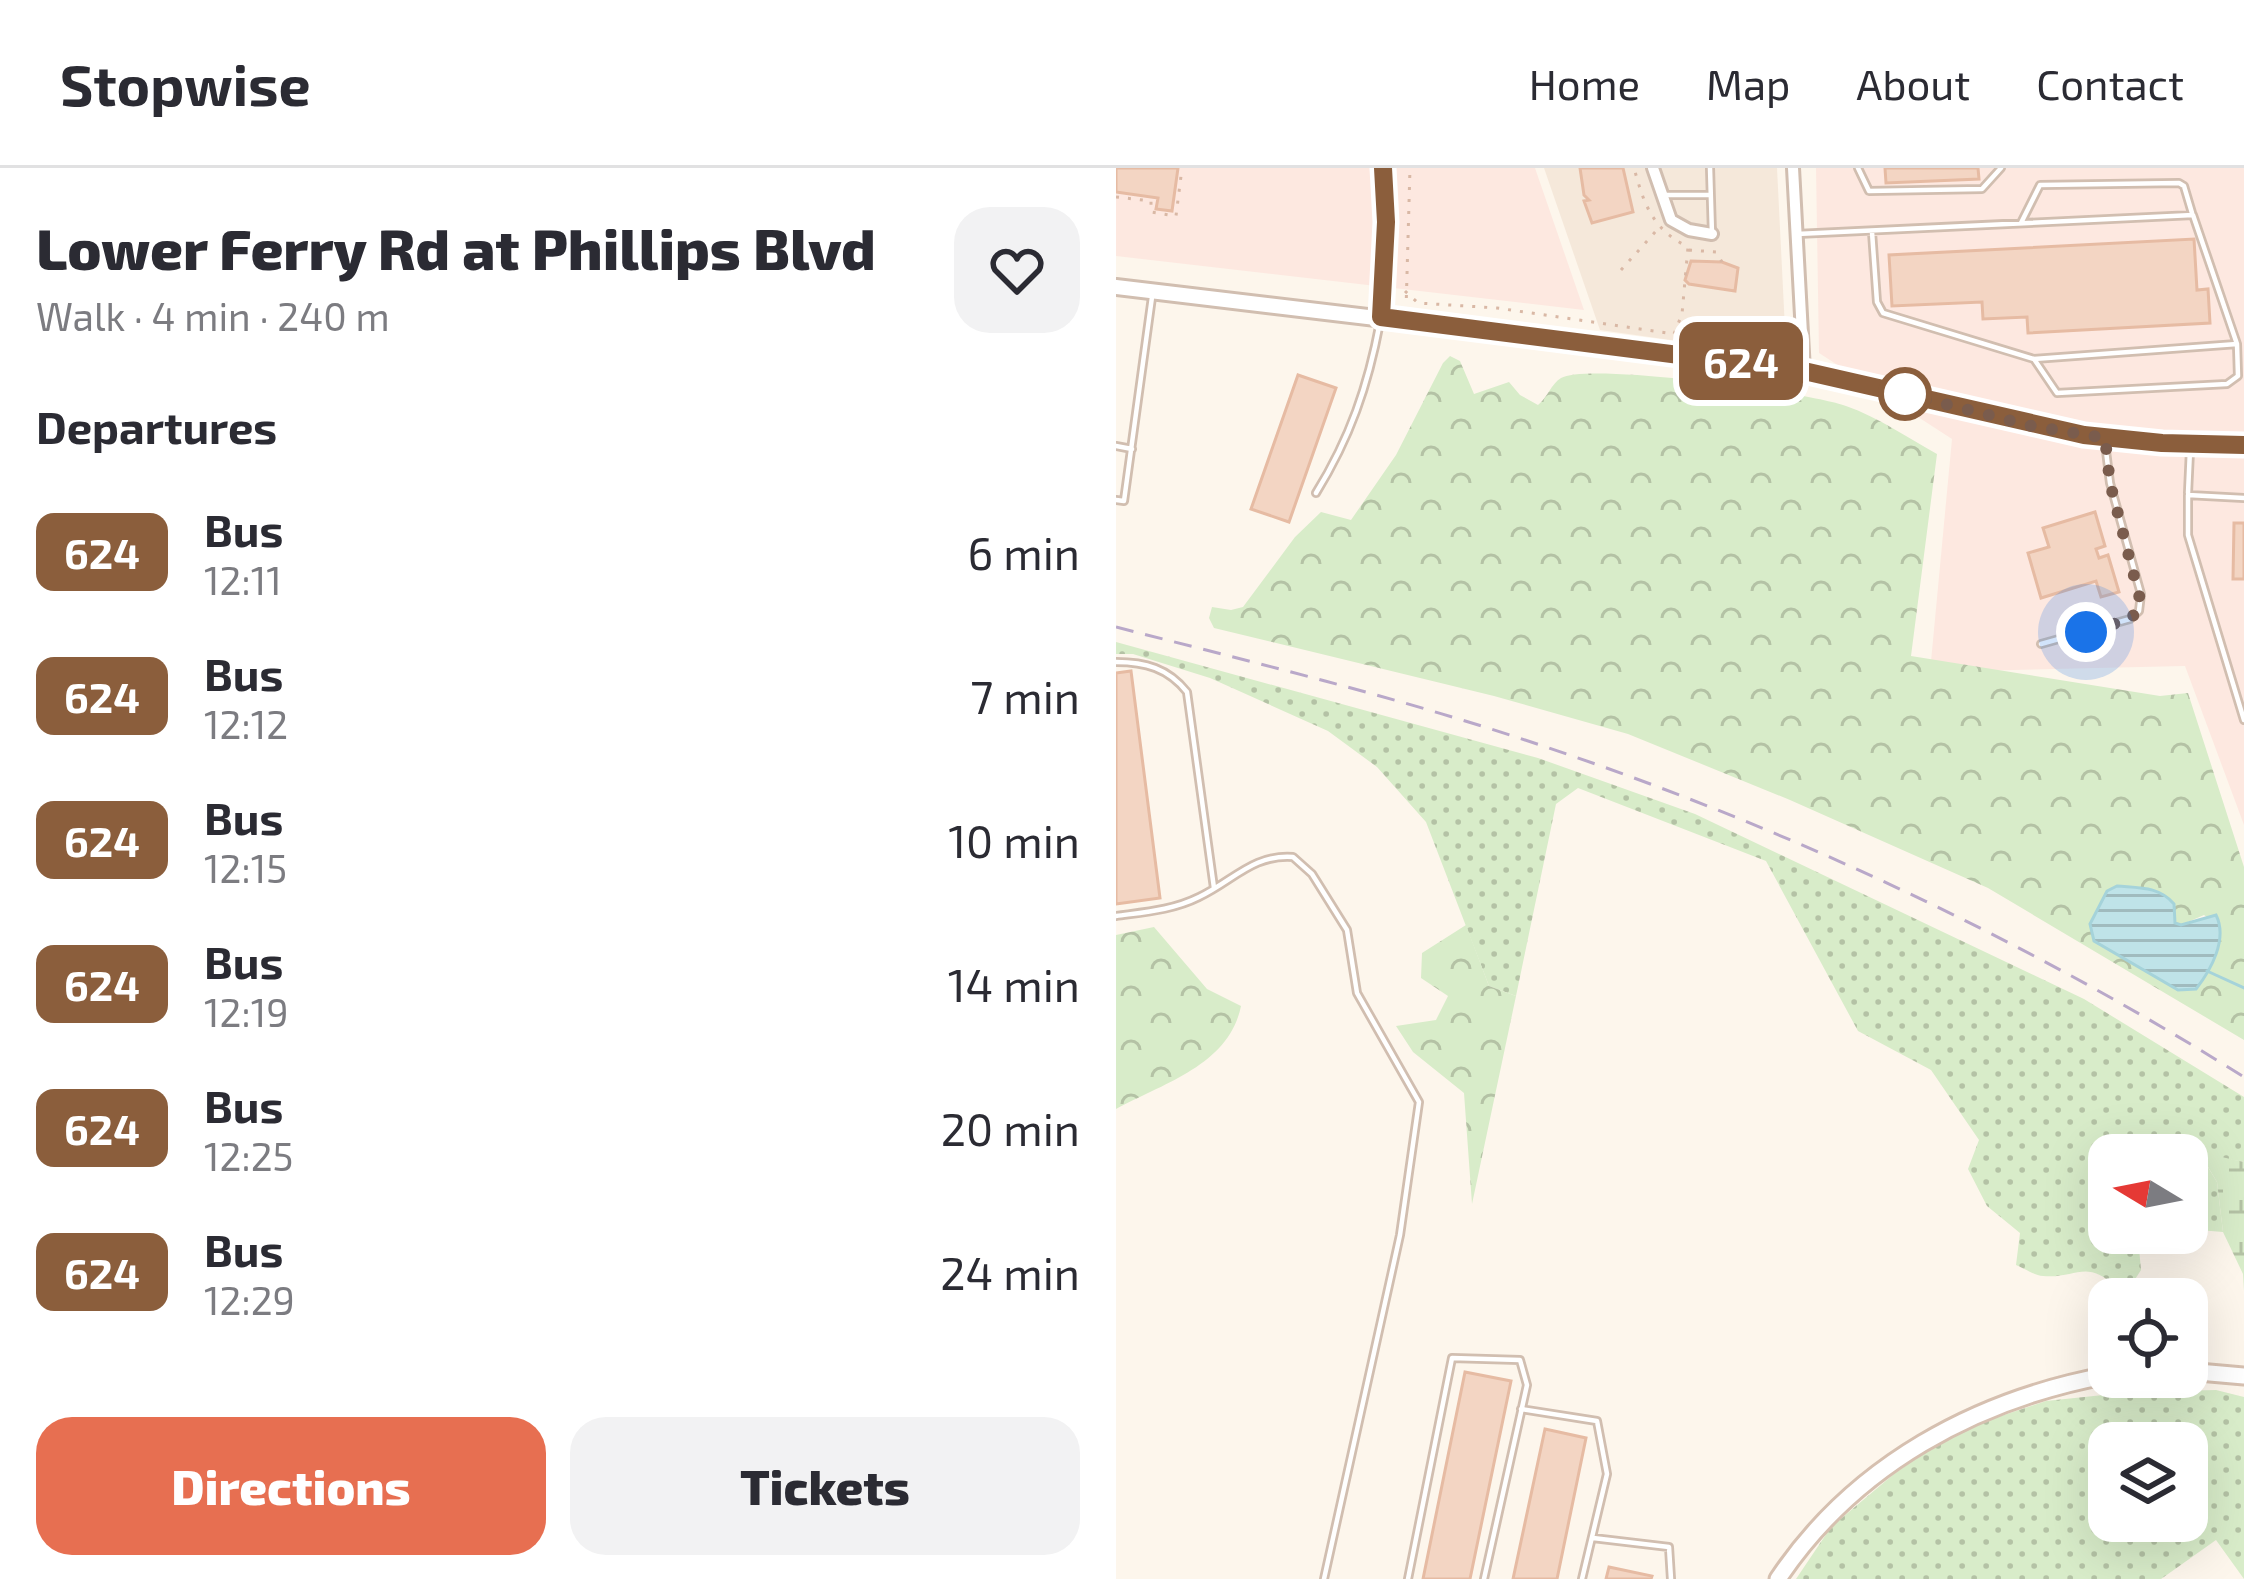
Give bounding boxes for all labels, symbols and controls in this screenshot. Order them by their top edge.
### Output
text: Stopwise [60,49,311,117]
text: Home [1529,58,1640,108]
text: Map [1706,58,1790,108]
text: About [1856,58,1970,108]
text: Contact [2036,58,2184,108]
button: heart [954,207,1080,333]
text: Lower Ferry Rd at Phillips Blvd [36,213,876,281]
text: Walk · 4 min · 240 m [36,292,390,339]
line badge: 624 [1672,322,1810,400]
text: 624 [1703,336,1779,386]
unlabelled marker [1880,369,1930,419]
text: Departures [36,399,277,453]
text: Bus [204,502,283,556]
text: 6 min [967,525,1080,579]
text: 624 [64,527,140,577]
text: 12:11 [204,556,282,603]
your location [2056,602,2116,662]
text: Bus [204,646,283,700]
text: 7 min [970,669,1080,723]
text: 624 [64,671,140,721]
text: 12:12 [204,700,288,747]
text: Bus [204,790,283,844]
text: 10 min [948,813,1080,867]
text: 624 [64,815,140,865]
text: 12:15 [204,844,287,891]
text: Bus [204,934,283,988]
text: 14 min [948,957,1080,1011]
text: 624 [64,959,140,1009]
text: 12:19 [204,988,288,1035]
text: Bus [204,1078,283,1132]
text: 20 min [941,1101,1080,1155]
text: 624 [64,1103,140,1153]
text: 12:25 [204,1132,293,1179]
north arrow [2088,1134,2208,1254]
map controls [2088,1134,2208,1542]
text: Bus [204,1222,283,1276]
text: 24 min [940,1245,1080,1299]
text: 624 [64,1247,140,1297]
text: 12:29 [204,1276,295,1323]
button: locate [2088,1278,2208,1398]
button: Directions [36,1417,546,1555]
button: Tickets [570,1417,1080,1555]
button: layers [2088,1422,2208,1542]

